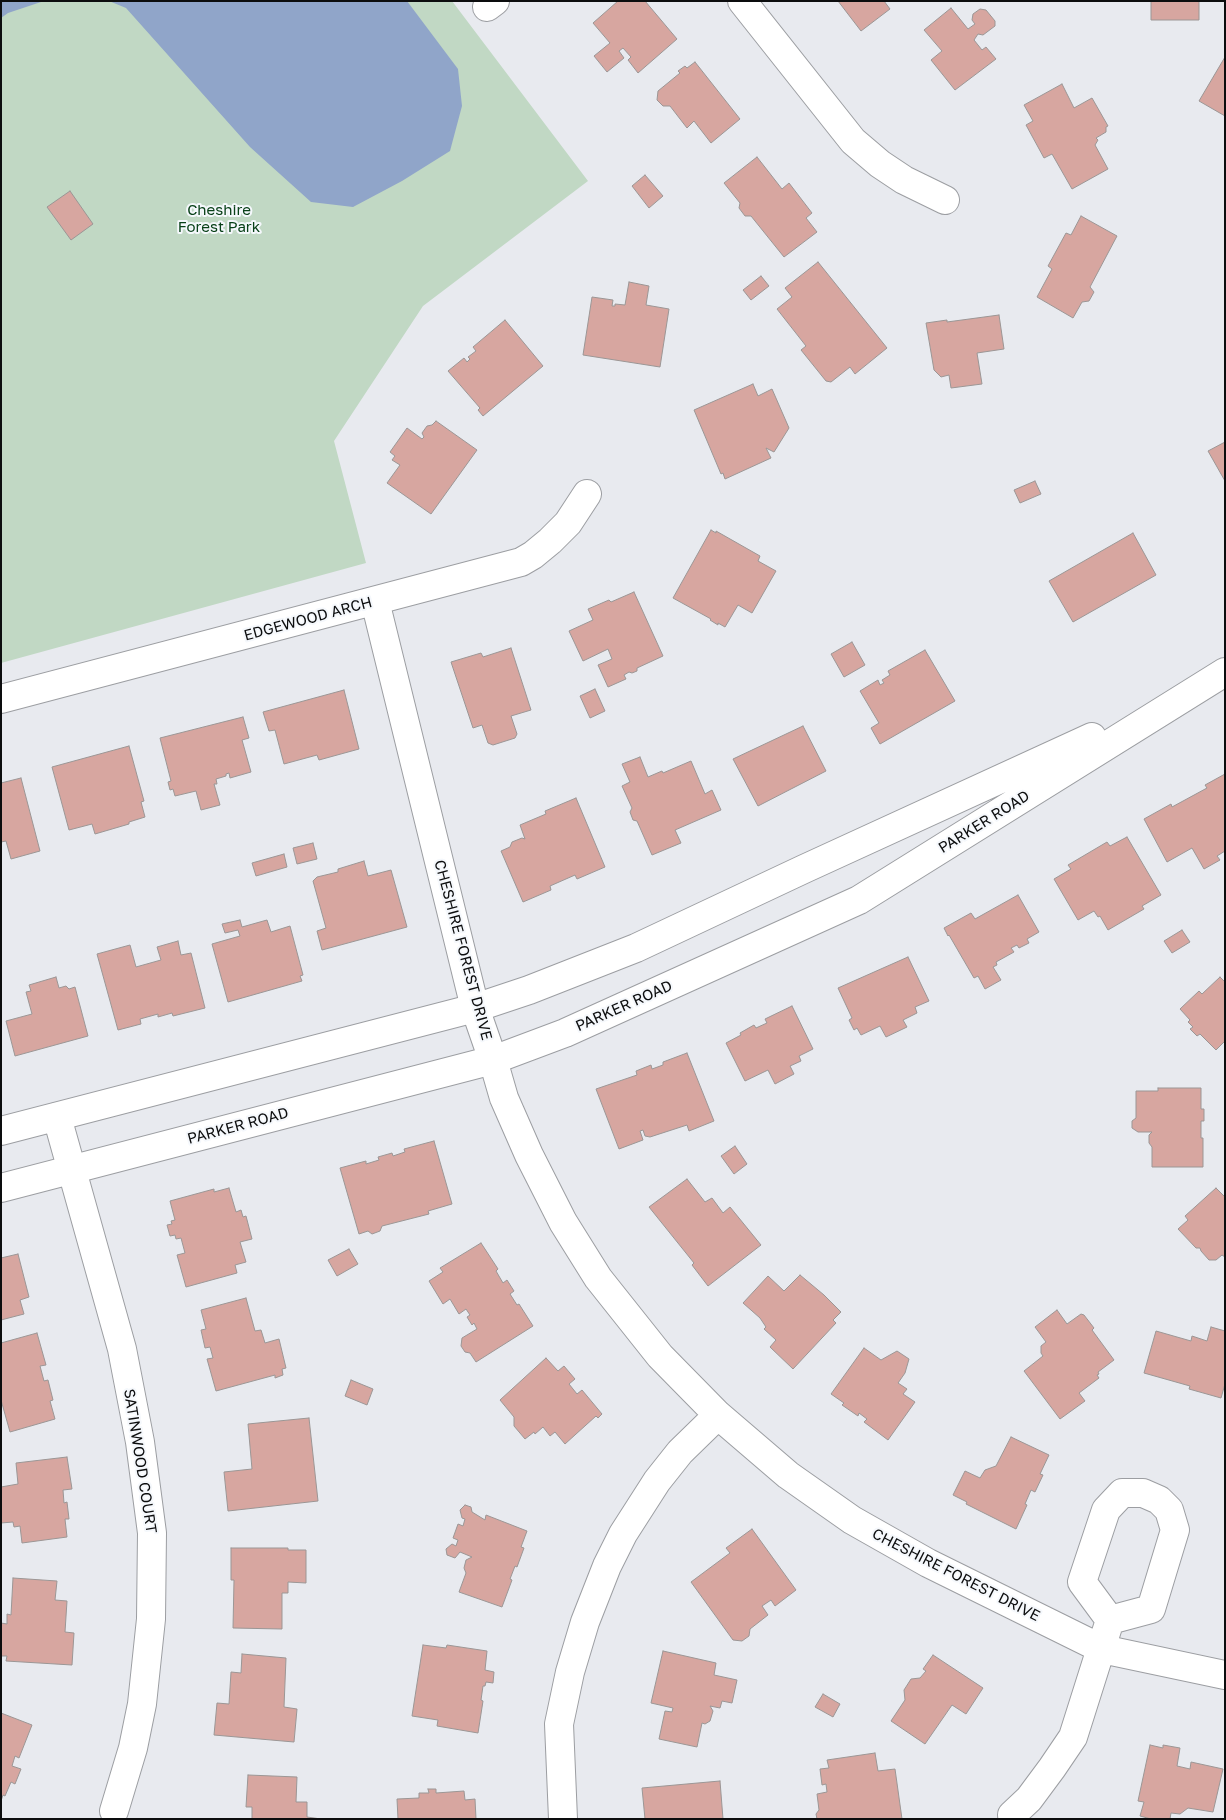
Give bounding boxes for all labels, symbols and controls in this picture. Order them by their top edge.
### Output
park label: Cheshire Forest Park [178,201,260,236]
street label: EDGEWOOD ARCH [242,593,374,645]
street label: PARKER ROAD [935,787,1033,857]
street label: CHESHIRE FOREST DRIVE [430,858,496,1042]
street label: PARKER ROAD [573,977,675,1035]
street label: PARKER ROAD [186,1104,290,1148]
street label: SATINWOOD COURT [120,1387,160,1535]
street label: CHESHIRE FOREST DRIVE [869,1525,1043,1625]

